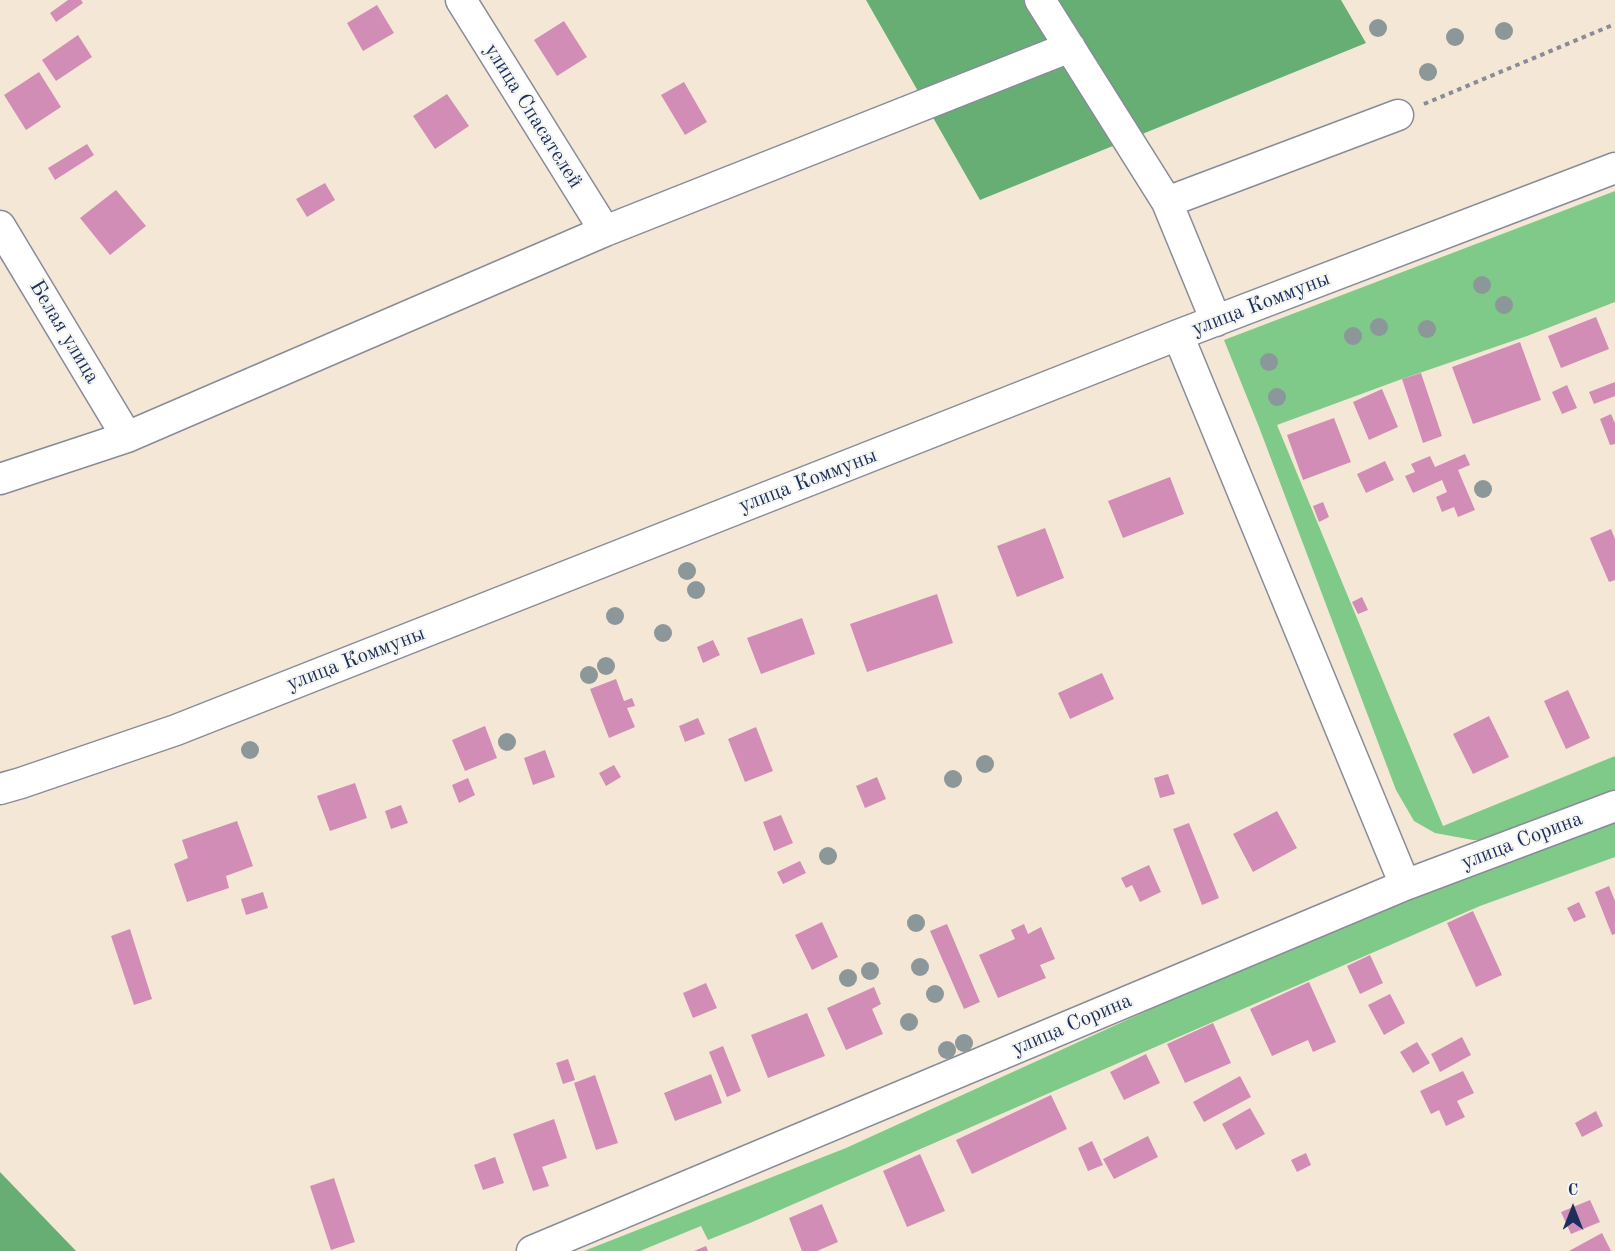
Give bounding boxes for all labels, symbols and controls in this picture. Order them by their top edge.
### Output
street label: улица Спасателей [478,39,588,193]
street label: улица Коммуны [1188,266,1334,342]
street label: Белая улица [23,276,105,388]
street label: улица Коммуны [735,443,881,519]
street label: улица Коммуны [283,621,429,697]
street label: улица Сорина [1458,806,1586,876]
street label: улица Сорина [1008,988,1136,1062]
north arrow [1543,1179,1603,1239]
text: С [1568,1183,1578,1199]

